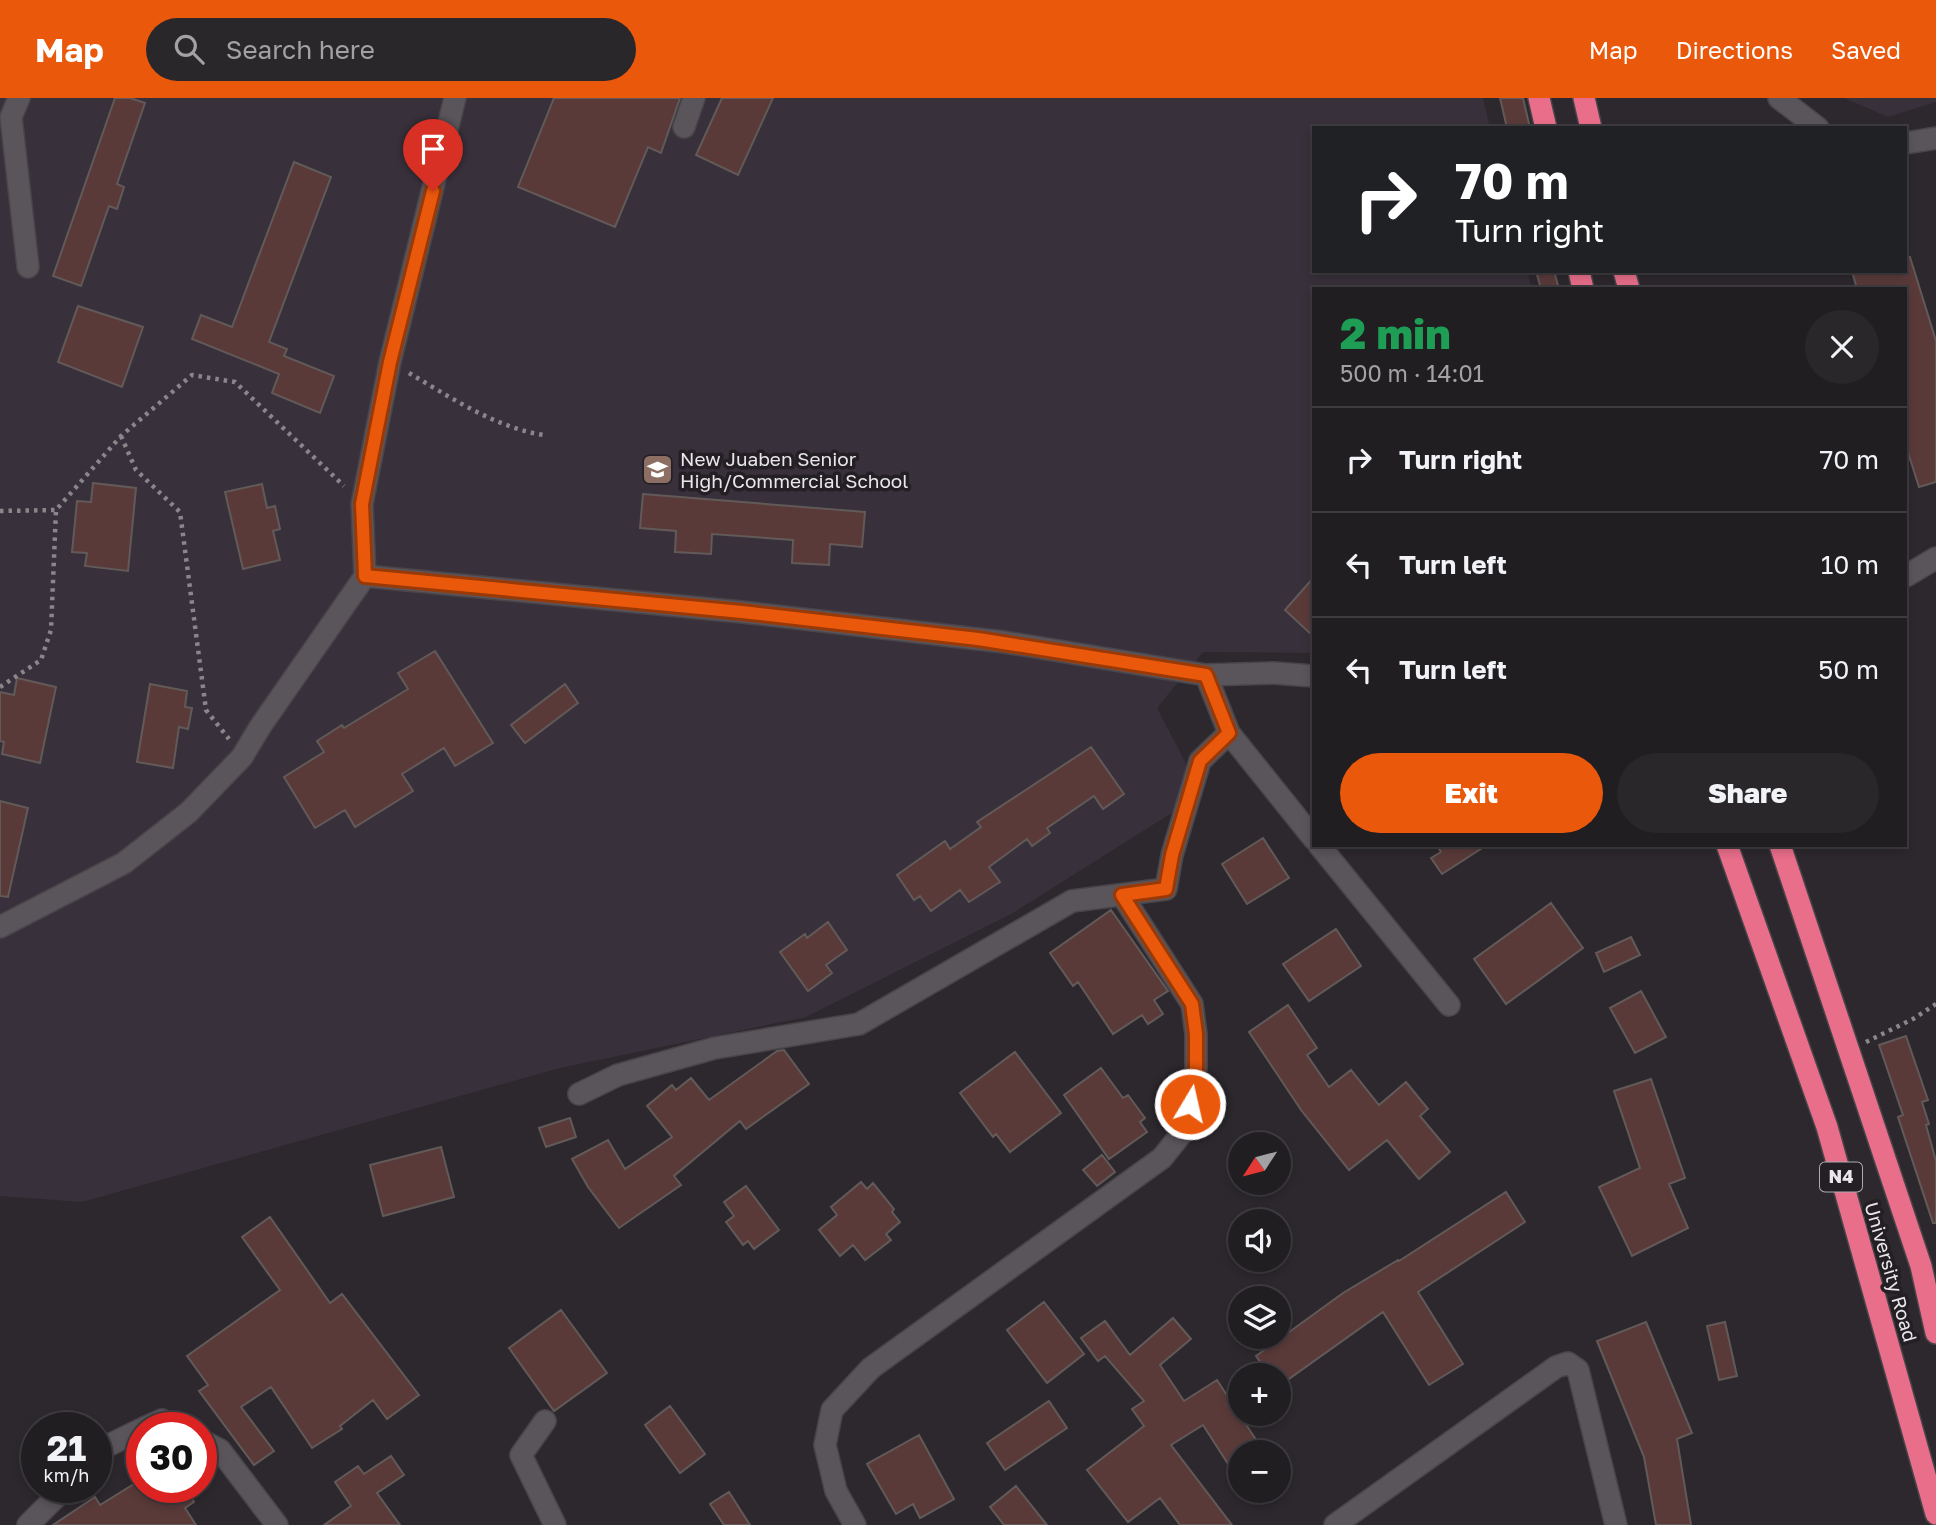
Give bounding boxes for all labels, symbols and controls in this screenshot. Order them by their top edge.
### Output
search box [146,18,636,81]
text: Map [35,30,104,69]
icon: search [170,30,208,68]
text: Search here [226,34,375,65]
text: Map [1589,35,1638,64]
text: Directions [1676,35,1793,64]
text: Saved [1831,35,1901,64]
pin [403,119,463,191]
icon: arrive [414,130,452,168]
text: 70 m [1455,151,1569,210]
icon: right [1340,154,1431,245]
text: Turn right [1455,211,1604,249]
text: 2 min [1340,308,1451,358]
button: close [1805,310,1879,384]
text: 500 m · 14:01 [1340,359,1484,387]
icon: right [1340,441,1378,479]
text: Turn right [1399,444,1522,475]
text: 70 m [1820,444,1879,475]
place label: New Juaben Senior High/Commercial School [680,447,908,492]
school or university icon: New Juaben Senior High/Commercial School [640,453,674,487]
icon: left [1340,546,1378,584]
text: Turn left [1399,549,1507,580]
text: 10 m [1821,549,1879,580]
icon: left [1340,651,1378,689]
text: Turn left [1399,654,1507,685]
text: 50 m [1818,654,1879,685]
button: Exit [1340,753,1603,833]
button: Share [1617,753,1879,833]
position arrow [1153,1067,1227,1141]
north arrow [1228,1132,1292,1195]
map controls [1228,1132,1291,1503]
road number: N4 [1820,1162,1862,1192]
street label: University Road [1861,1199,1922,1344]
button: sound [1228,1209,1291,1272]
button: layers [1228,1286,1291,1349]
button: + [1228,1363,1291,1426]
speed limit sign: 30 [126,1412,217,1503]
text: 21 [47,1427,86,1469]
button: − [1228,1440,1291,1503]
text: km/h [44,1464,89,1486]

